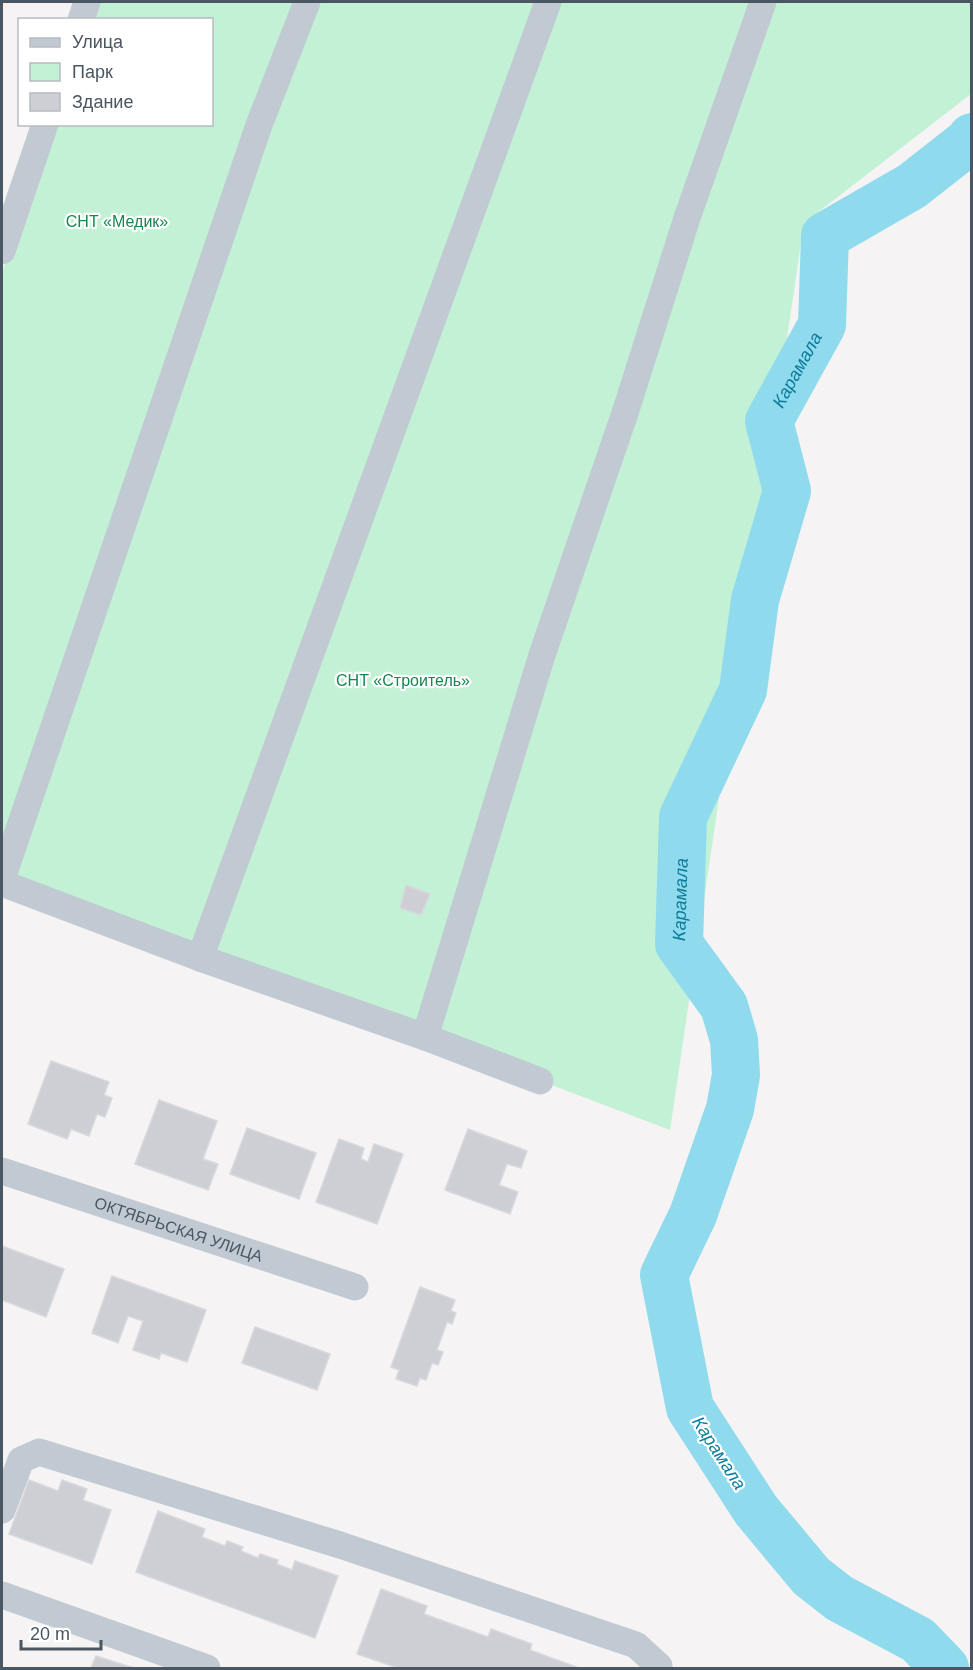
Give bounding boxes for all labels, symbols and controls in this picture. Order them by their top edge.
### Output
legend [18,18,213,126]
text: Улица [72,32,124,52]
text: Парк [72,62,113,82]
text: Здание [72,92,133,112]
park label: СНТ «Медик» [66,213,168,230]
water label: Карамала [768,329,826,411]
park label: СНТ «Строитель» [336,672,470,689]
water label: Карамала [669,858,692,941]
street label: ОКТЯБРЬСКАЯ УЛИЦА [92,1194,265,1265]
water label: Карамала [688,1413,750,1493]
scale bar [21,1613,100,1651]
text: 20 m [30,1624,70,1644]

